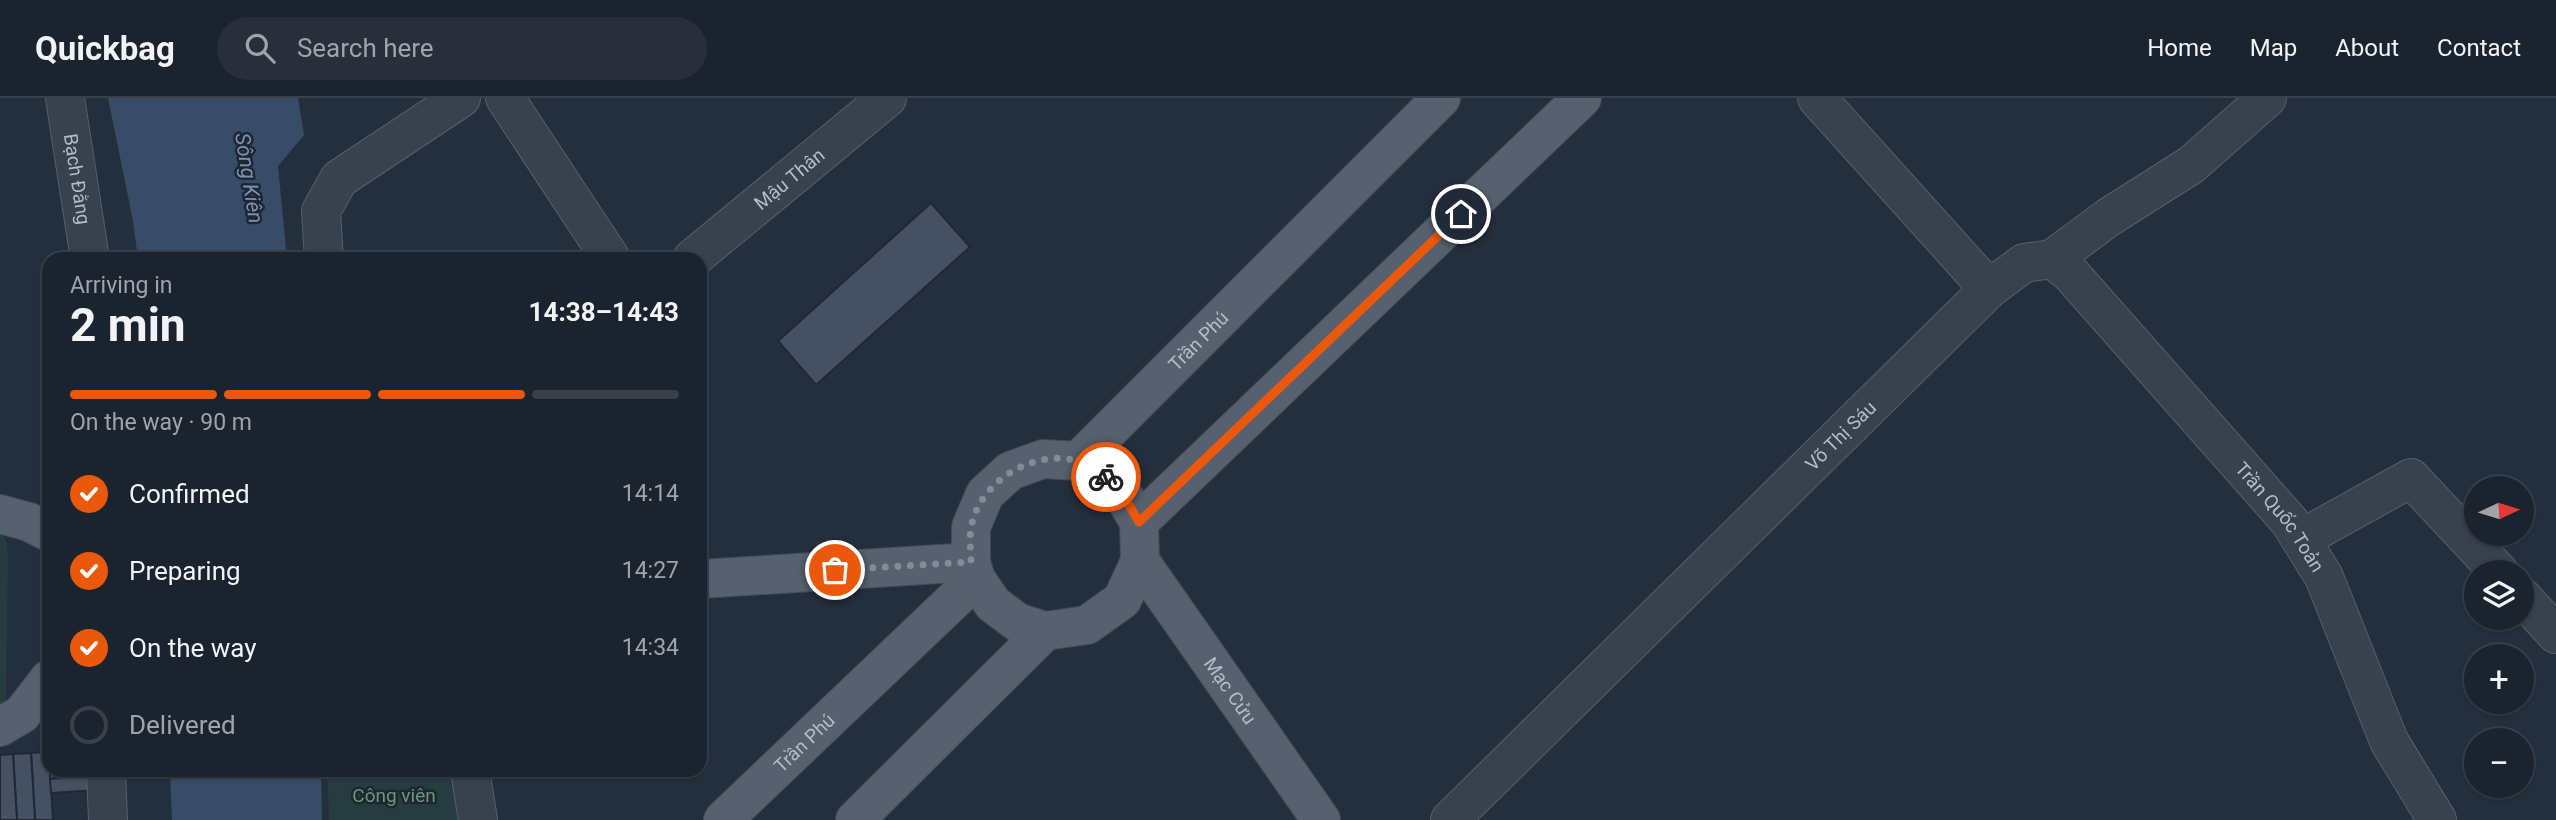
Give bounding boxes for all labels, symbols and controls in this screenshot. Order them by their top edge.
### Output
search box [217,17,707,80]
text: Quickbag [35,29,175,68]
icon: search [241,29,279,67]
text: Search here [297,33,434,63]
text: Home [2147,34,2212,62]
text: Map [2250,34,2297,62]
text: About [2335,34,2399,62]
text: Contact [2437,34,2521,62]
water label: Sông Kiên [230,131,268,225]
street label: Bạch Đằng [59,132,95,226]
street label: Mậu Thân [750,143,829,215]
pin [1431,184,1491,244]
icon: home [1442,195,1480,233]
text: Arriving in [70,272,173,299]
text: 14:38–14:43 [529,297,679,327]
text: 2 min [70,298,186,352]
street label: Trần Phú [1164,306,1233,376]
street label: Võ Thị Sáu [1801,396,1881,476]
text: On the way · 90 m [70,409,252,436]
courier [1071,442,1141,512]
street label: Trần Quốc Toản [2230,457,2329,576]
icon: bike [1087,458,1125,496]
icon: check [70,475,108,513]
north arrow [2464,476,2534,546]
map controls [2464,476,2534,798]
text: Confirmed [129,479,250,509]
text: 14:14 [622,480,679,507]
pin [805,540,865,600]
icon: bag [816,551,854,589]
icon: check [70,552,108,590]
text: Preparing [129,556,241,586]
text: 14:27 [622,557,679,584]
button: layers [2464,560,2534,630]
icon: check [70,629,108,667]
text: On the way [129,633,257,663]
text: 14:34 [622,634,679,661]
button: + [2464,644,2534,714]
street label: Mạc Cửu [1199,653,1261,729]
street label: Trần Phú [769,709,840,777]
text: Delivered [129,710,236,740]
button: − [2464,728,2534,798]
park label: Công viên [352,784,436,807]

